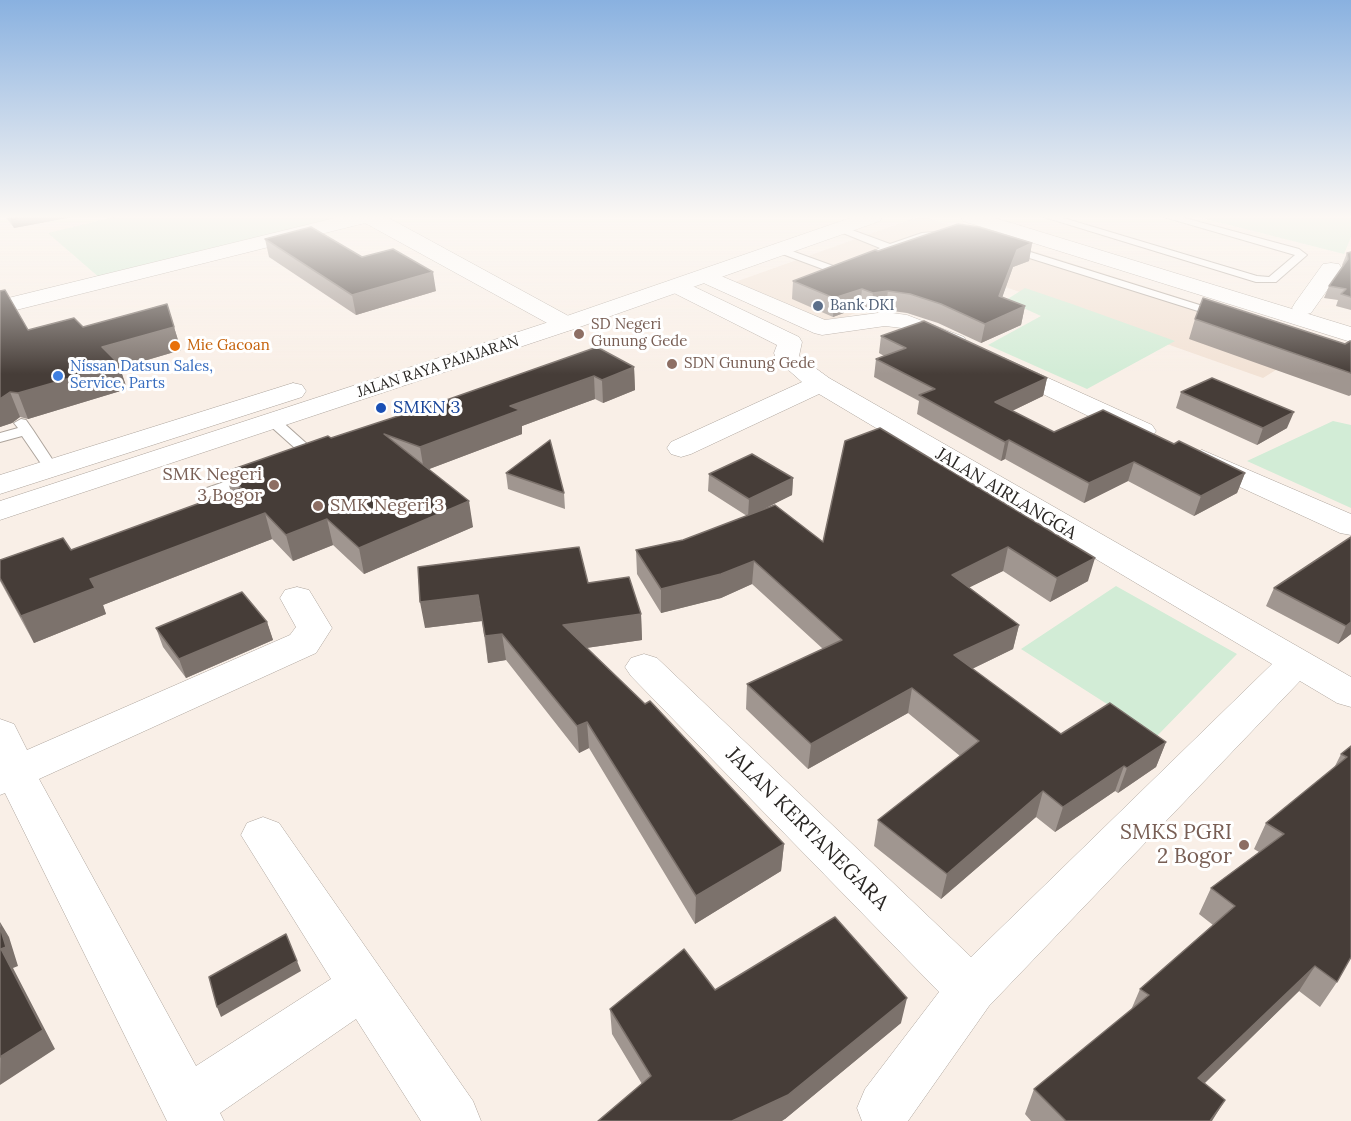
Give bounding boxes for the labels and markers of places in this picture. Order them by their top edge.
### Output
place label: Bank DKI [830,297,894,315]
marker: Bank DKI [811,299,825,313]
place label: SD Negeri Gunung Gede [591,316,687,351]
marker: SD Negeri Gunung Gede [572,327,586,341]
place label: Mie Gacoan [187,337,270,355]
marker: Mie Gacoan [168,339,182,353]
place label: SDN Gunung Gede [684,355,815,373]
marker: SDN Gunung Gede [665,357,679,371]
place label: Nissan Datsun Sales, Service, Parts [70,358,213,393]
marker: Nissan Datsun Sales, Service, Parts [51,369,65,383]
place label: SMKN 3 [393,397,460,419]
marker: SMKN 3 [374,401,388,415]
place label: SMK Negeri 3 Bogor [162,464,262,506]
marker: SMK Negeri 3 Bogor [267,478,281,492]
place label: SMK Negeri 3 [330,495,444,517]
marker: SMK Negeri 3 [311,499,325,513]
place label: SMKS PGRI 2 Bogor [1120,820,1232,870]
marker: SMKS PGRI 2 Bogor [1237,838,1251,852]

